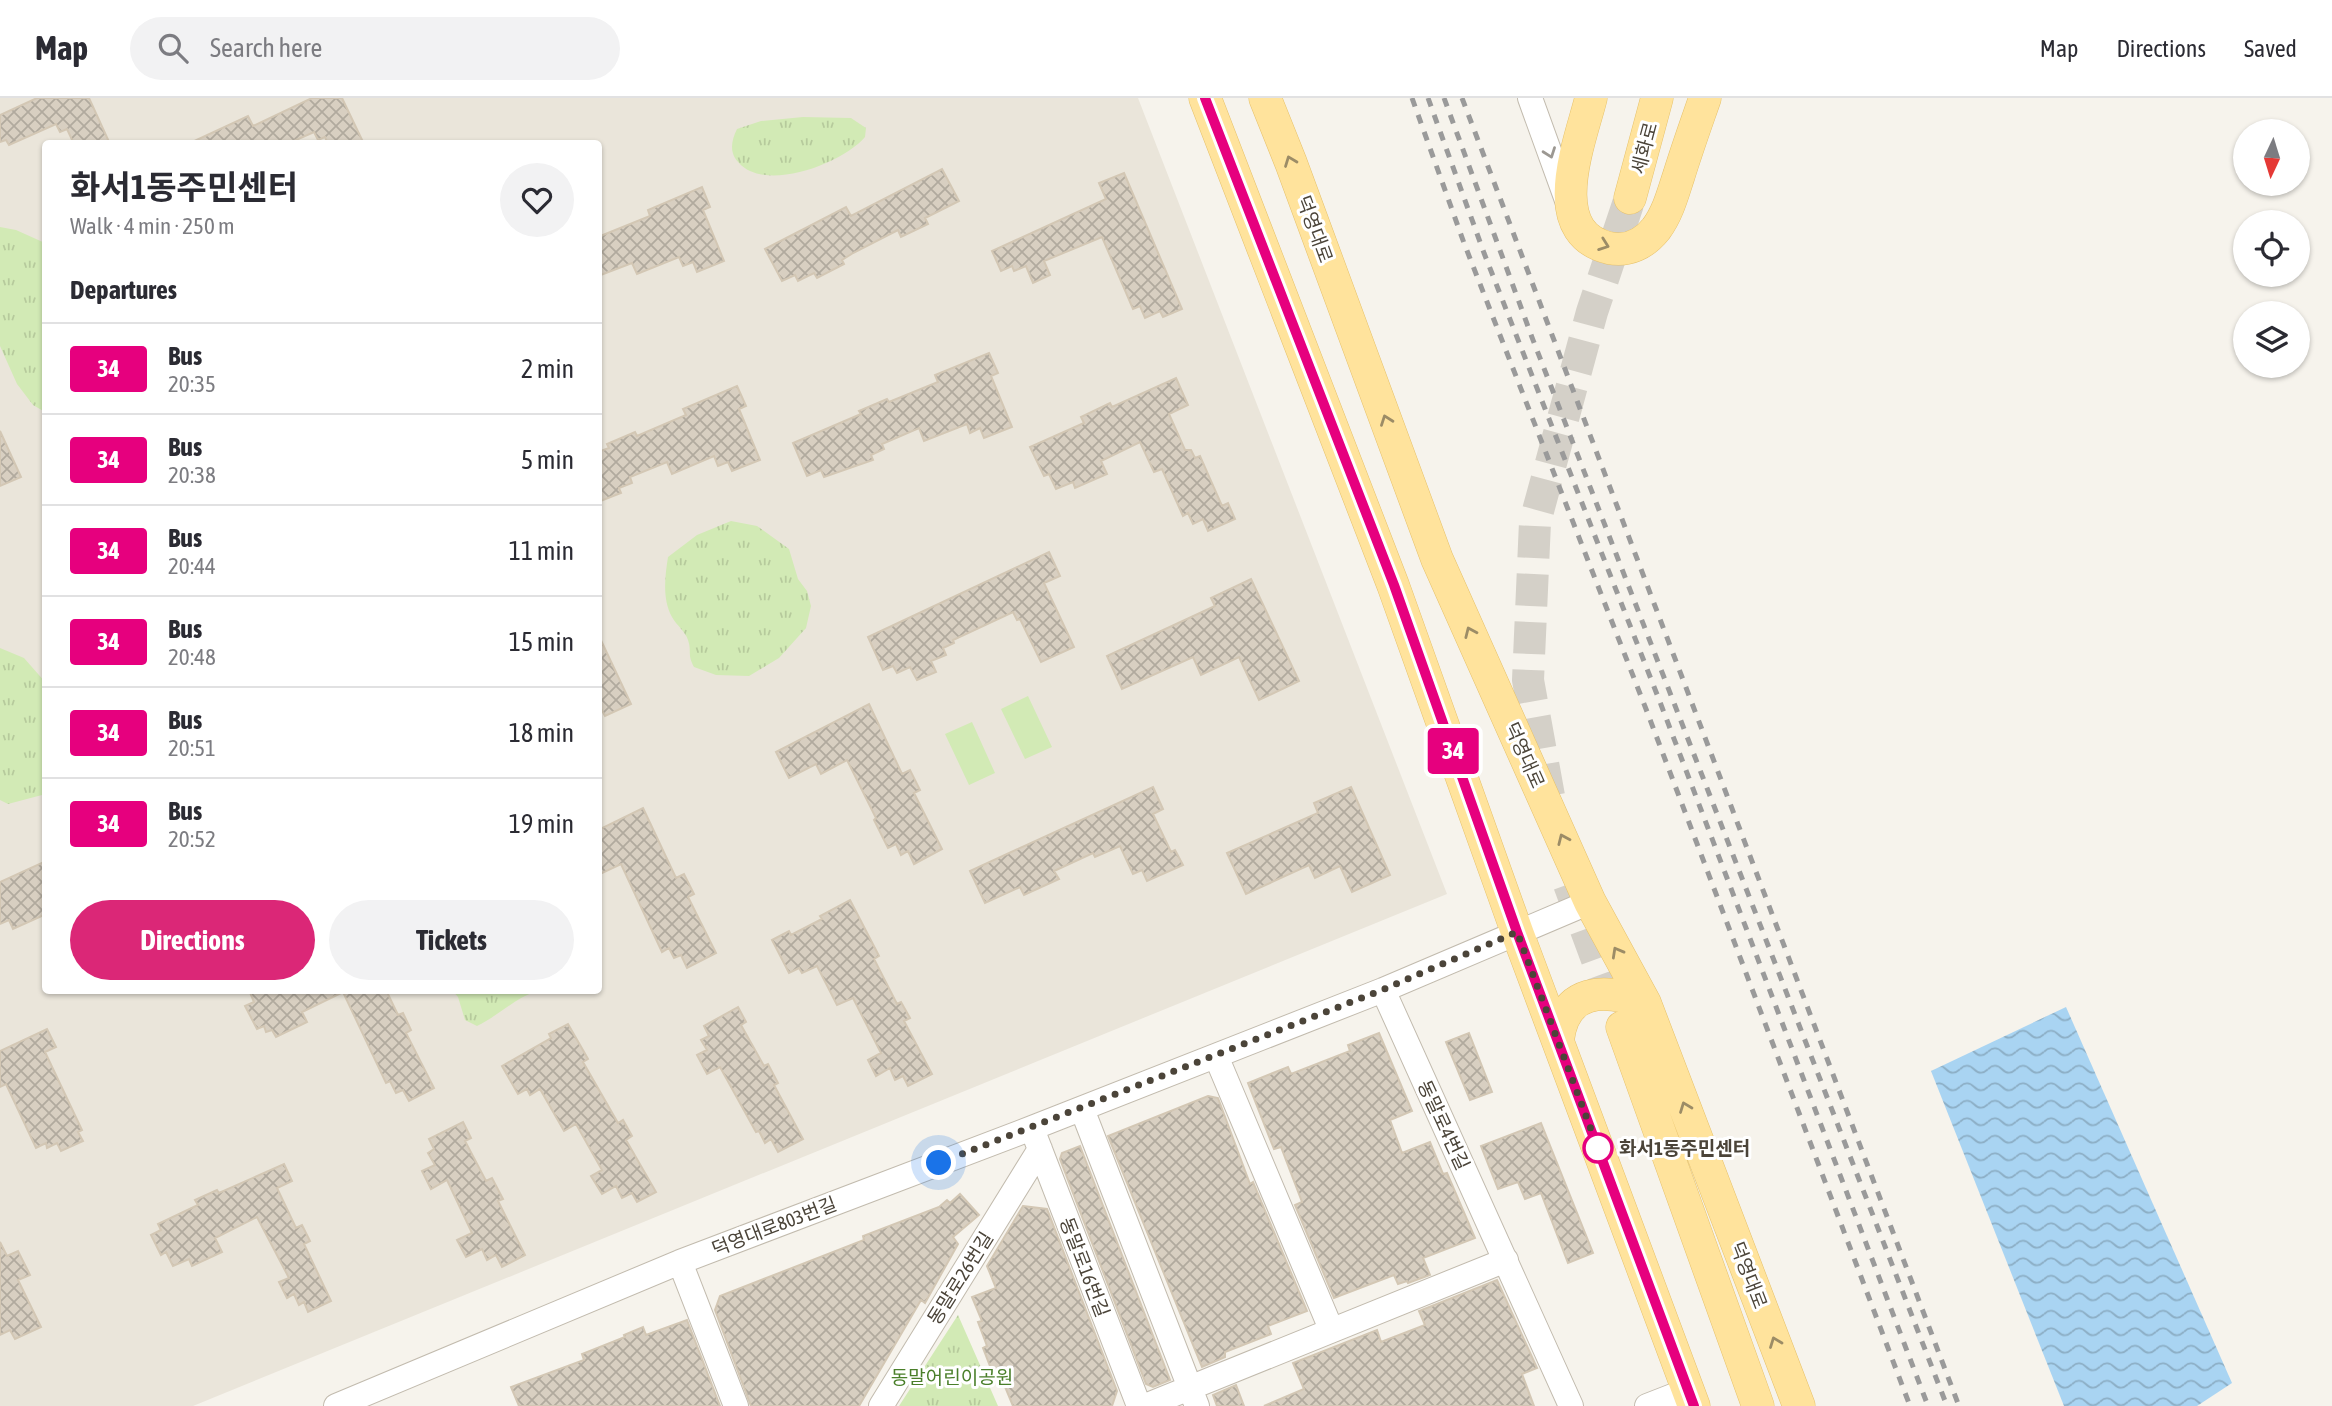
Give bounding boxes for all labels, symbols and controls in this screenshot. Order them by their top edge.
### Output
search box [130,17,620,80]
text: Map [35,29,88,67]
icon: search [154,29,192,67]
text: Search here [210,33,322,63]
text: Map [2040,35,2078,62]
text: Directions [2116,35,2206,62]
text: Saved [2244,35,2297,62]
north arrow [2233,119,2310,196]
map controls [2233,119,2310,378]
street label: 세화로 [1627,120,1661,176]
one-way arrow [1542,146,1556,158]
one-way arrow [1285,155,1299,167]
button: heart [500,163,574,237]
text: 화서1동주민센터 [70,168,298,206]
street label: 덕영대로 [1293,192,1337,266]
button: locate [2233,210,2310,287]
text: Walk · 4 min · 250 m [70,213,234,239]
one-way arrow [1597,237,1609,251]
text: Departures [70,275,177,305]
button: layers [2233,301,2310,378]
text: Bus [168,341,202,371]
text: 2 min [521,354,574,384]
text: 34 [97,355,120,382]
text: 20:35 [168,371,216,397]
one-way arrow [1380,415,1394,427]
text: Bus [168,432,202,462]
text: 5 min [521,445,574,475]
text: 34 [97,446,120,473]
text: 20:38 [168,462,216,488]
text: Bus [168,523,202,553]
text: 11 min [509,536,574,566]
text: 34 [97,537,120,564]
text: 20:44 [168,553,216,579]
text: Bus [168,614,202,644]
one-way arrow [1464,626,1478,639]
text: 15 min [509,627,574,657]
text: 34 [97,628,120,655]
text: 20:48 [168,644,216,670]
text: Bus [168,705,202,735]
text: 18 min [509,718,574,748]
text: 34 [97,719,120,746]
street label: 덕영대로 [1501,719,1549,791]
line badge: 34 [1422,728,1484,774]
text: 20:51 [168,735,216,761]
text: 34 [1442,737,1464,764]
text: Bus [168,796,202,826]
text: 19 min [509,809,574,839]
text: 34 [97,810,120,837]
text: 20:52 [168,826,216,852]
one-way arrow [1557,834,1571,846]
button: Directions [70,900,315,980]
button: Tickets [329,900,574,980]
one-way arrow [1612,947,1625,960]
street label: 동말로4번길 [1414,1077,1474,1173]
one-way arrow [1679,1102,1693,1114]
marker: 화서1동주민센터 [1583,1133,1613,1163]
place label: 화서1동주민센터 [1619,1137,1750,1159]
your location [921,1145,956,1180]
street label: 덕영대로803번길 [709,1192,839,1260]
street label: 동말로16번길 [1056,1214,1114,1320]
street label: 동말로26번길 [923,1228,997,1328]
street label: 덕영대로 [1726,1238,1772,1312]
one-way arrow [1769,1337,1783,1349]
park label: 동말어린이공원 [891,1366,1013,1388]

